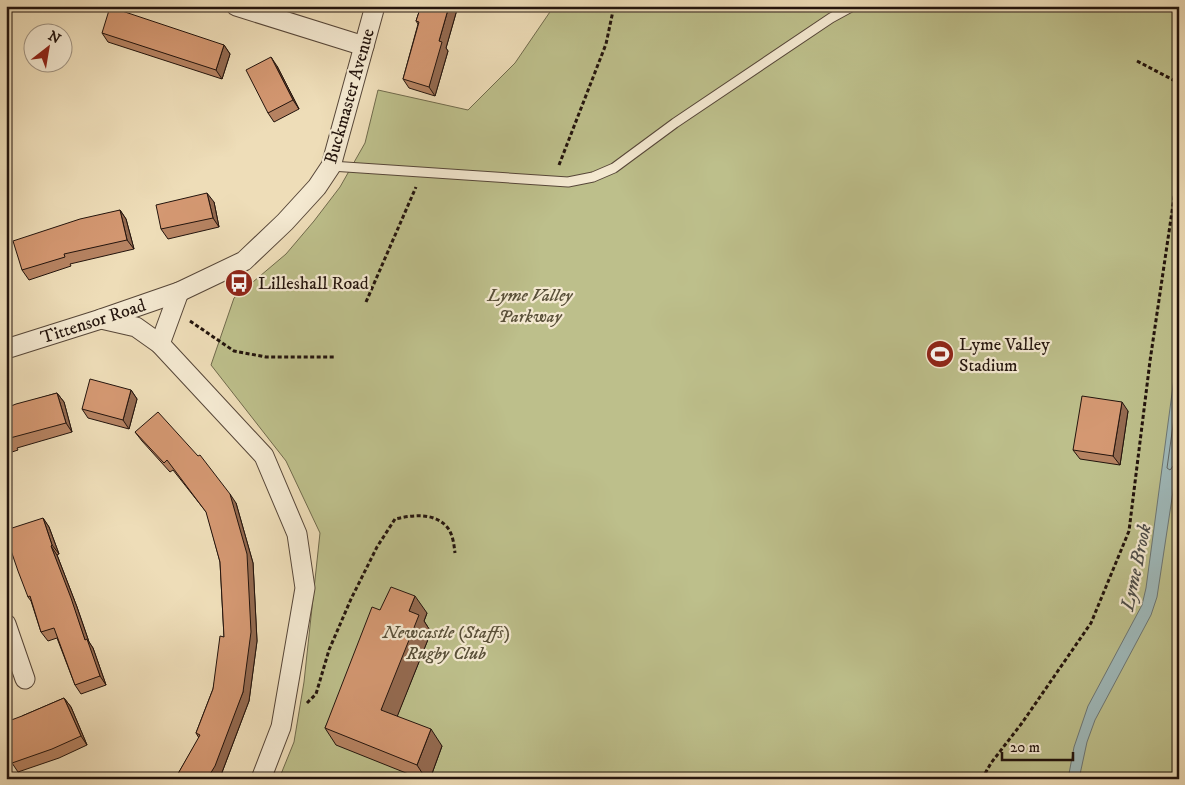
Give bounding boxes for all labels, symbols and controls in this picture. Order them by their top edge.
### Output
north arrow [22,22,72,72]
street label: Buckmaster Avenue [320,26,380,166]
text: N [45,27,64,49]
bus stop icon: Lilleshall Road [224,268,254,298]
place label: Lilleshall Road [258,273,369,295]
park label: Lyme Valley Parkway [487,285,573,328]
street label: Tittensor Road [38,295,149,349]
place label: Lyme Valley Stadium [959,334,1050,377]
sports icon: Lyme Valley Stadium [925,339,955,369]
water label: Lyme Brook [1116,522,1157,614]
park label: Newcastle (Staffs) Rugby Club [382,622,509,665]
scale bar [1002,730,1074,762]
text: 20 m [1010,738,1040,757]

